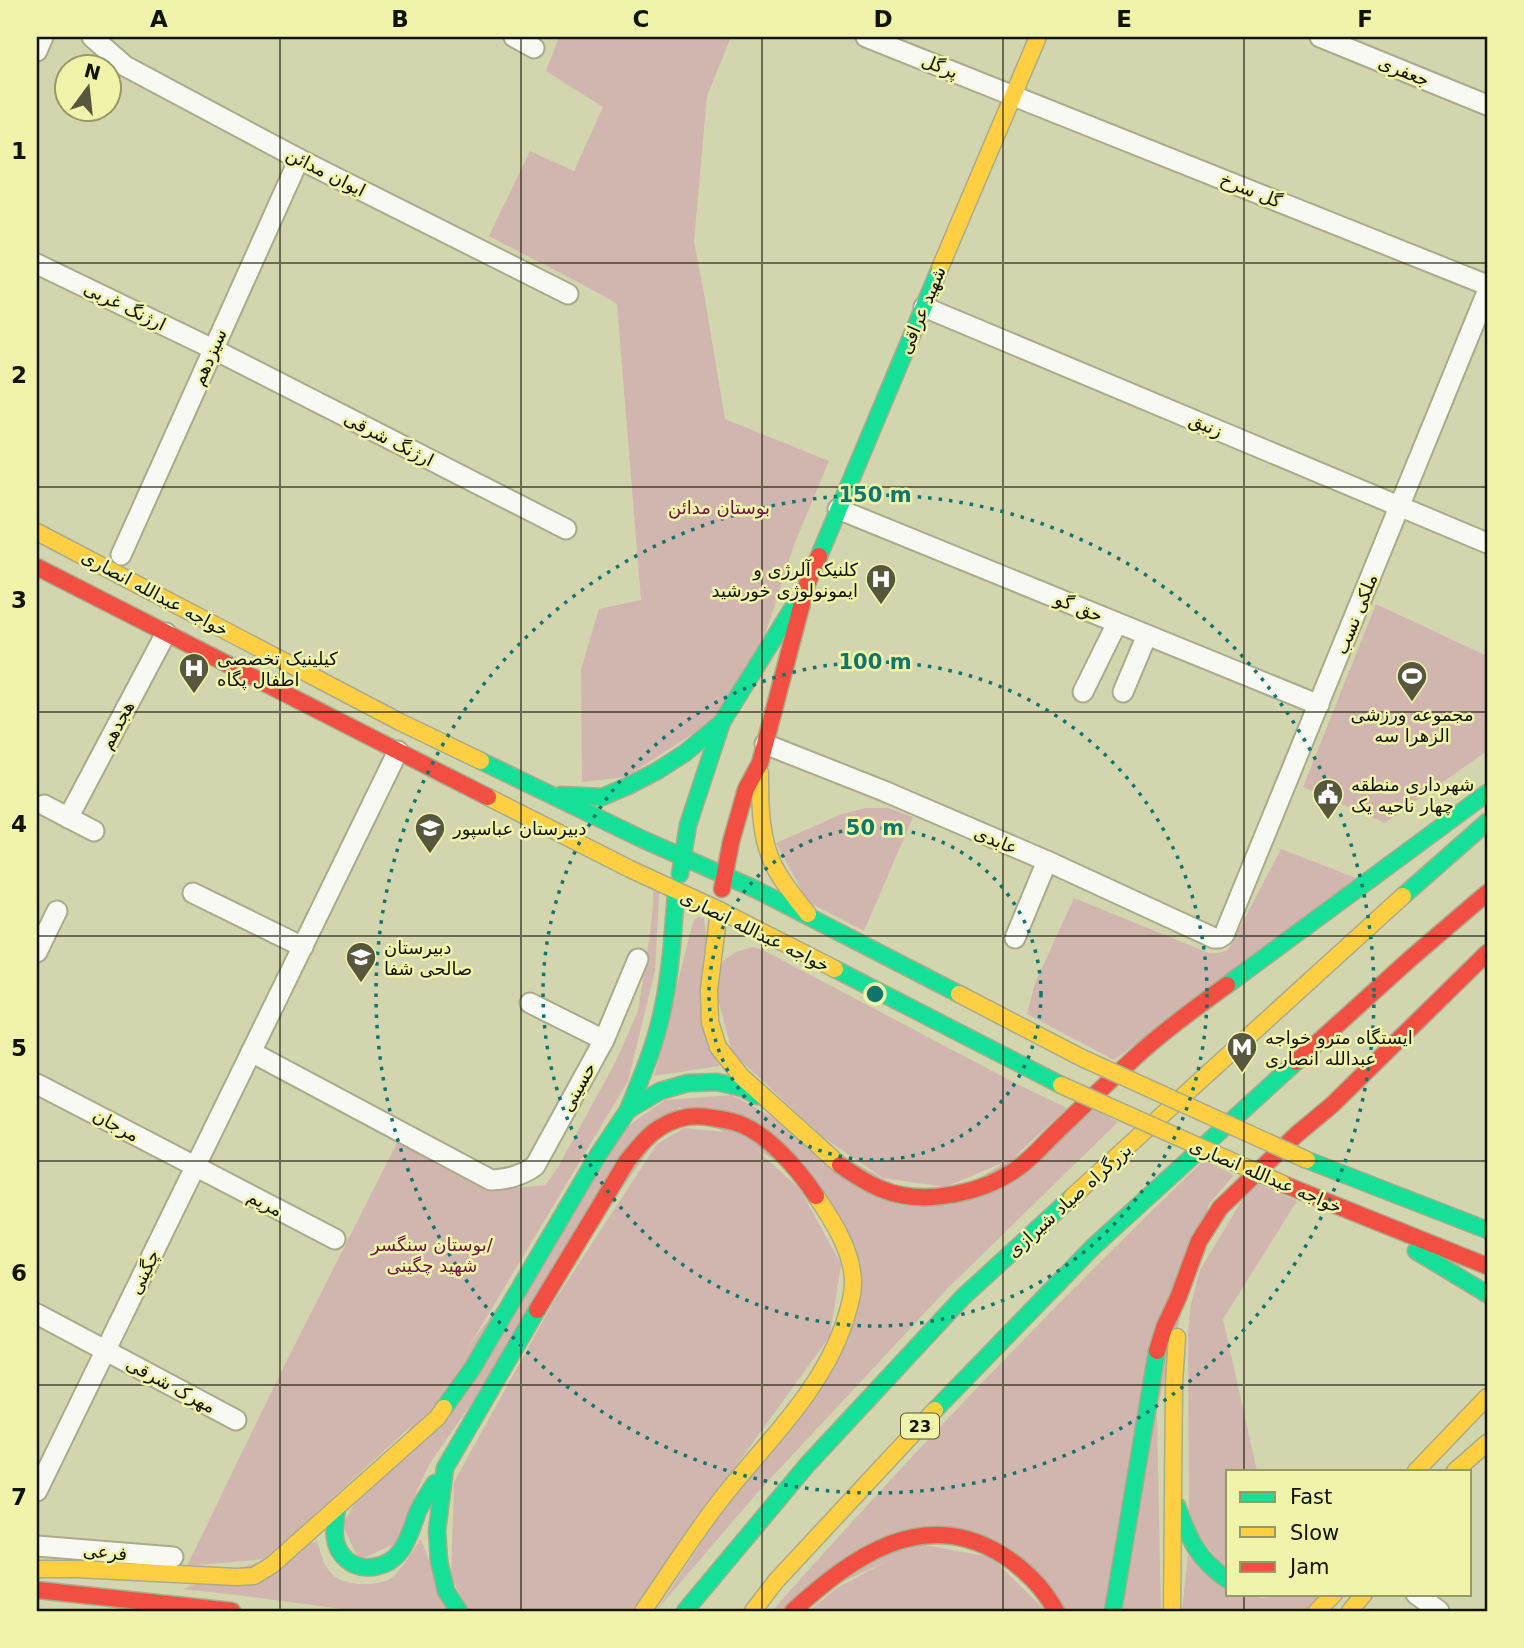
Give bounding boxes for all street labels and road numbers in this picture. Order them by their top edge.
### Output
street label: پرگل [918,49,961,84]
street label: جعفری [1375,51,1432,92]
street label: ایوان مدائن [282,143,369,202]
street label: گل سرخ [1217,168,1285,213]
street label: شهید عراقی [894,263,951,357]
street label: ارژنگ غربی [80,277,169,336]
street label: سیزدهم [187,325,232,389]
street label: ارژنگ شرقی [340,407,437,471]
street label: زنبق [1186,409,1226,442]
street label: خواجه عبدالله انصاری [78,545,232,641]
street label: ملکی نسب [1330,571,1382,657]
street label: حق گو [1051,588,1106,627]
street label: هجدهم [96,697,139,753]
street label: عابدی [971,822,1021,858]
street label: خواجه عبدالله انصاری [677,886,833,977]
street label: حسینی [556,1059,600,1115]
street label: مرجان [89,1104,143,1147]
street label: خواجه عبدالله انصاری [1186,1134,1345,1218]
street label: بزرگراه صیاد شیرازی [1002,1139,1136,1262]
street label: مریم [243,1185,286,1222]
street label: چگینی [124,1246,164,1298]
street label: مهرک شرقی [122,1353,219,1418]
road number: 23 [901,1414,939,1438]
street label: فرعی [82,1540,128,1565]

